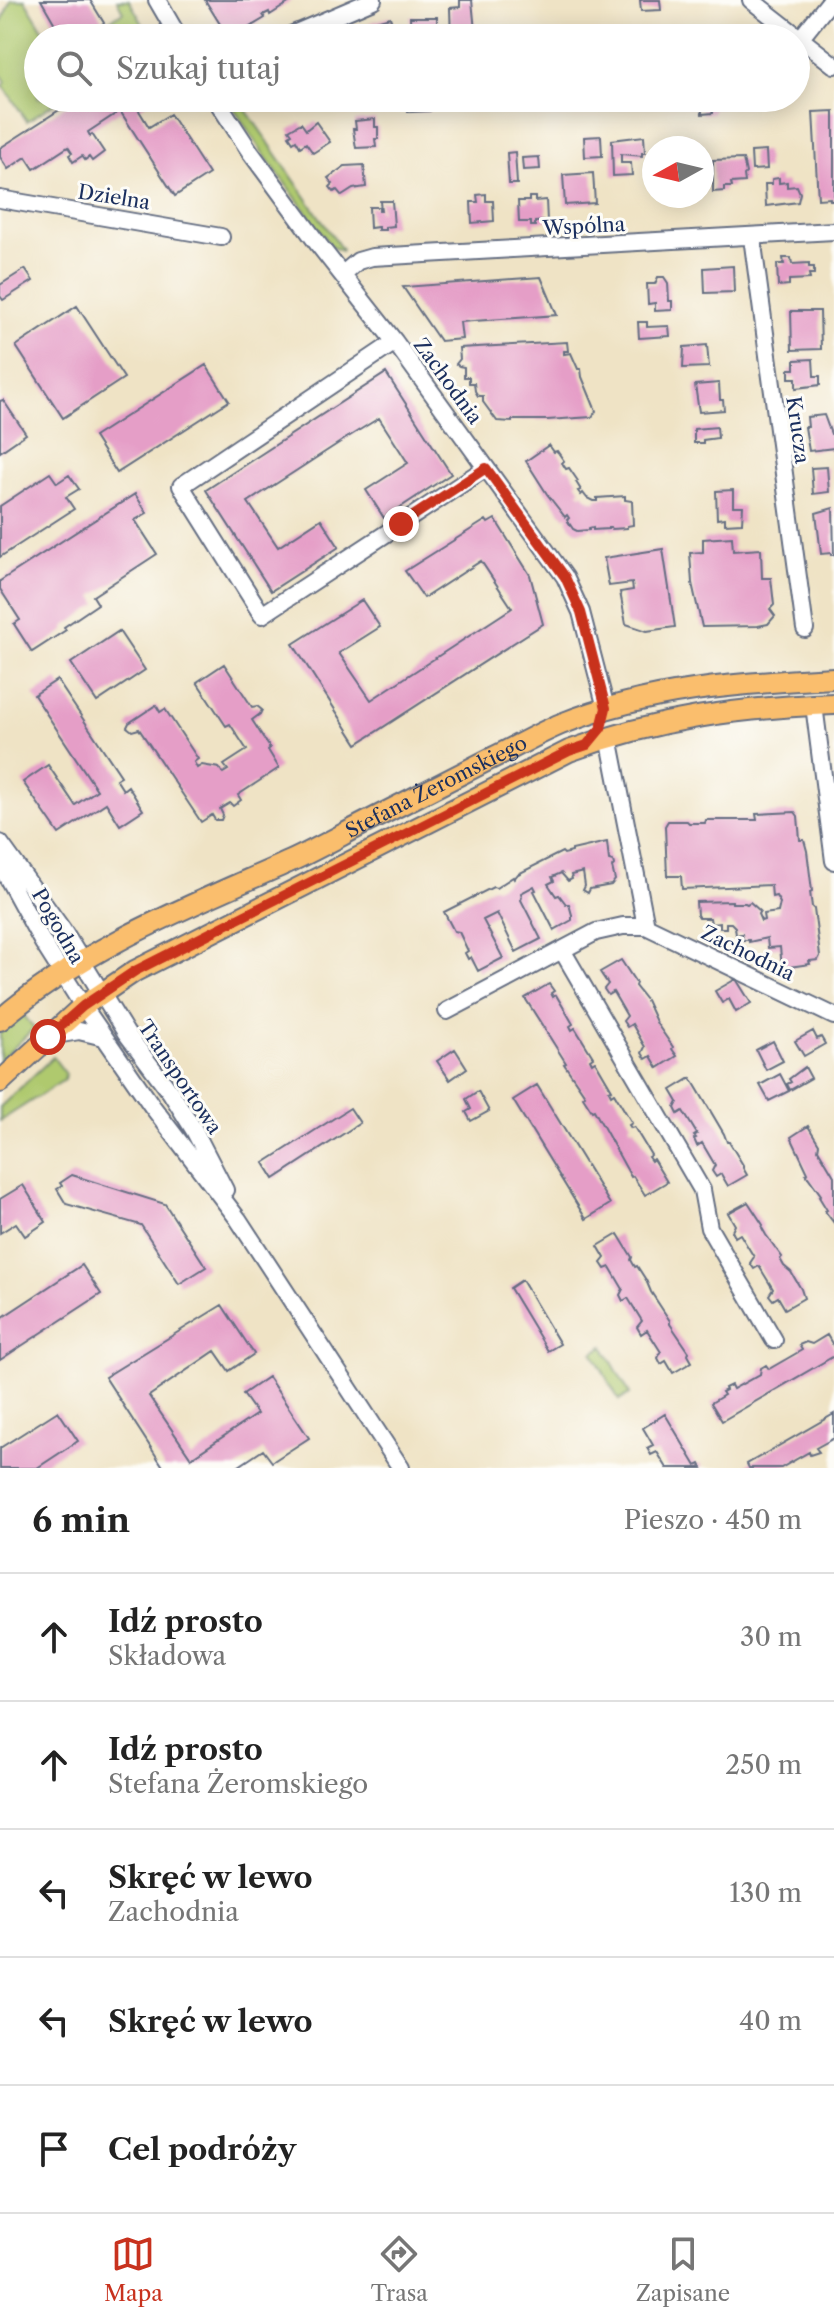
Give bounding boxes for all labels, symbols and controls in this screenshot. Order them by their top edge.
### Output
search box [24,24,810,112]
icon: search [52,46,96,90]
text: Szukaj tutaj [116,50,281,87]
north arrow [642,136,714,208]
street label: Dzielna [76,179,152,215]
street label: Wspólna [541,212,626,240]
street label: Zachodnia [409,333,488,429]
street label: Krucza [781,395,815,466]
route end [383,506,419,542]
street label: Stefana Żeromskiego [341,731,531,843]
street label: Pogodna [27,884,89,968]
street label: Zachodnia [697,920,799,986]
street label: Transportowa [133,1015,227,1139]
route start [30,1019,66,1055]
text: 6 min [32,1499,130,1541]
text: Pieszo · 450 m [624,1504,802,1536]
text: Idź prosto [108,1603,263,1640]
icon: ahead [32,1615,76,1659]
text: 30 m [740,1621,802,1653]
text: Składowa [108,1640,226,1672]
text: Idź prosto [108,1731,263,1768]
icon: ahead [32,1743,76,1787]
text: 250 m [725,1749,802,1781]
text: Stefana Żeromskiego [108,1768,368,1800]
text: Skręć w lewo [108,1859,313,1896]
icon: left [32,1871,76,1915]
text: 130 m [729,1877,802,1909]
text: Zachodnia [108,1896,239,1928]
icon: left [32,1999,76,2043]
text: Skręć w lewo [108,2003,313,2040]
text: 40 m [739,2005,802,2037]
icon: arrive [32,2127,76,2171]
text: Cel podróży [108,2131,296,2168]
tab: Mapa [104,2232,163,2307]
tab: Trasa [371,2232,428,2307]
tab: Zapisane [636,2232,730,2307]

